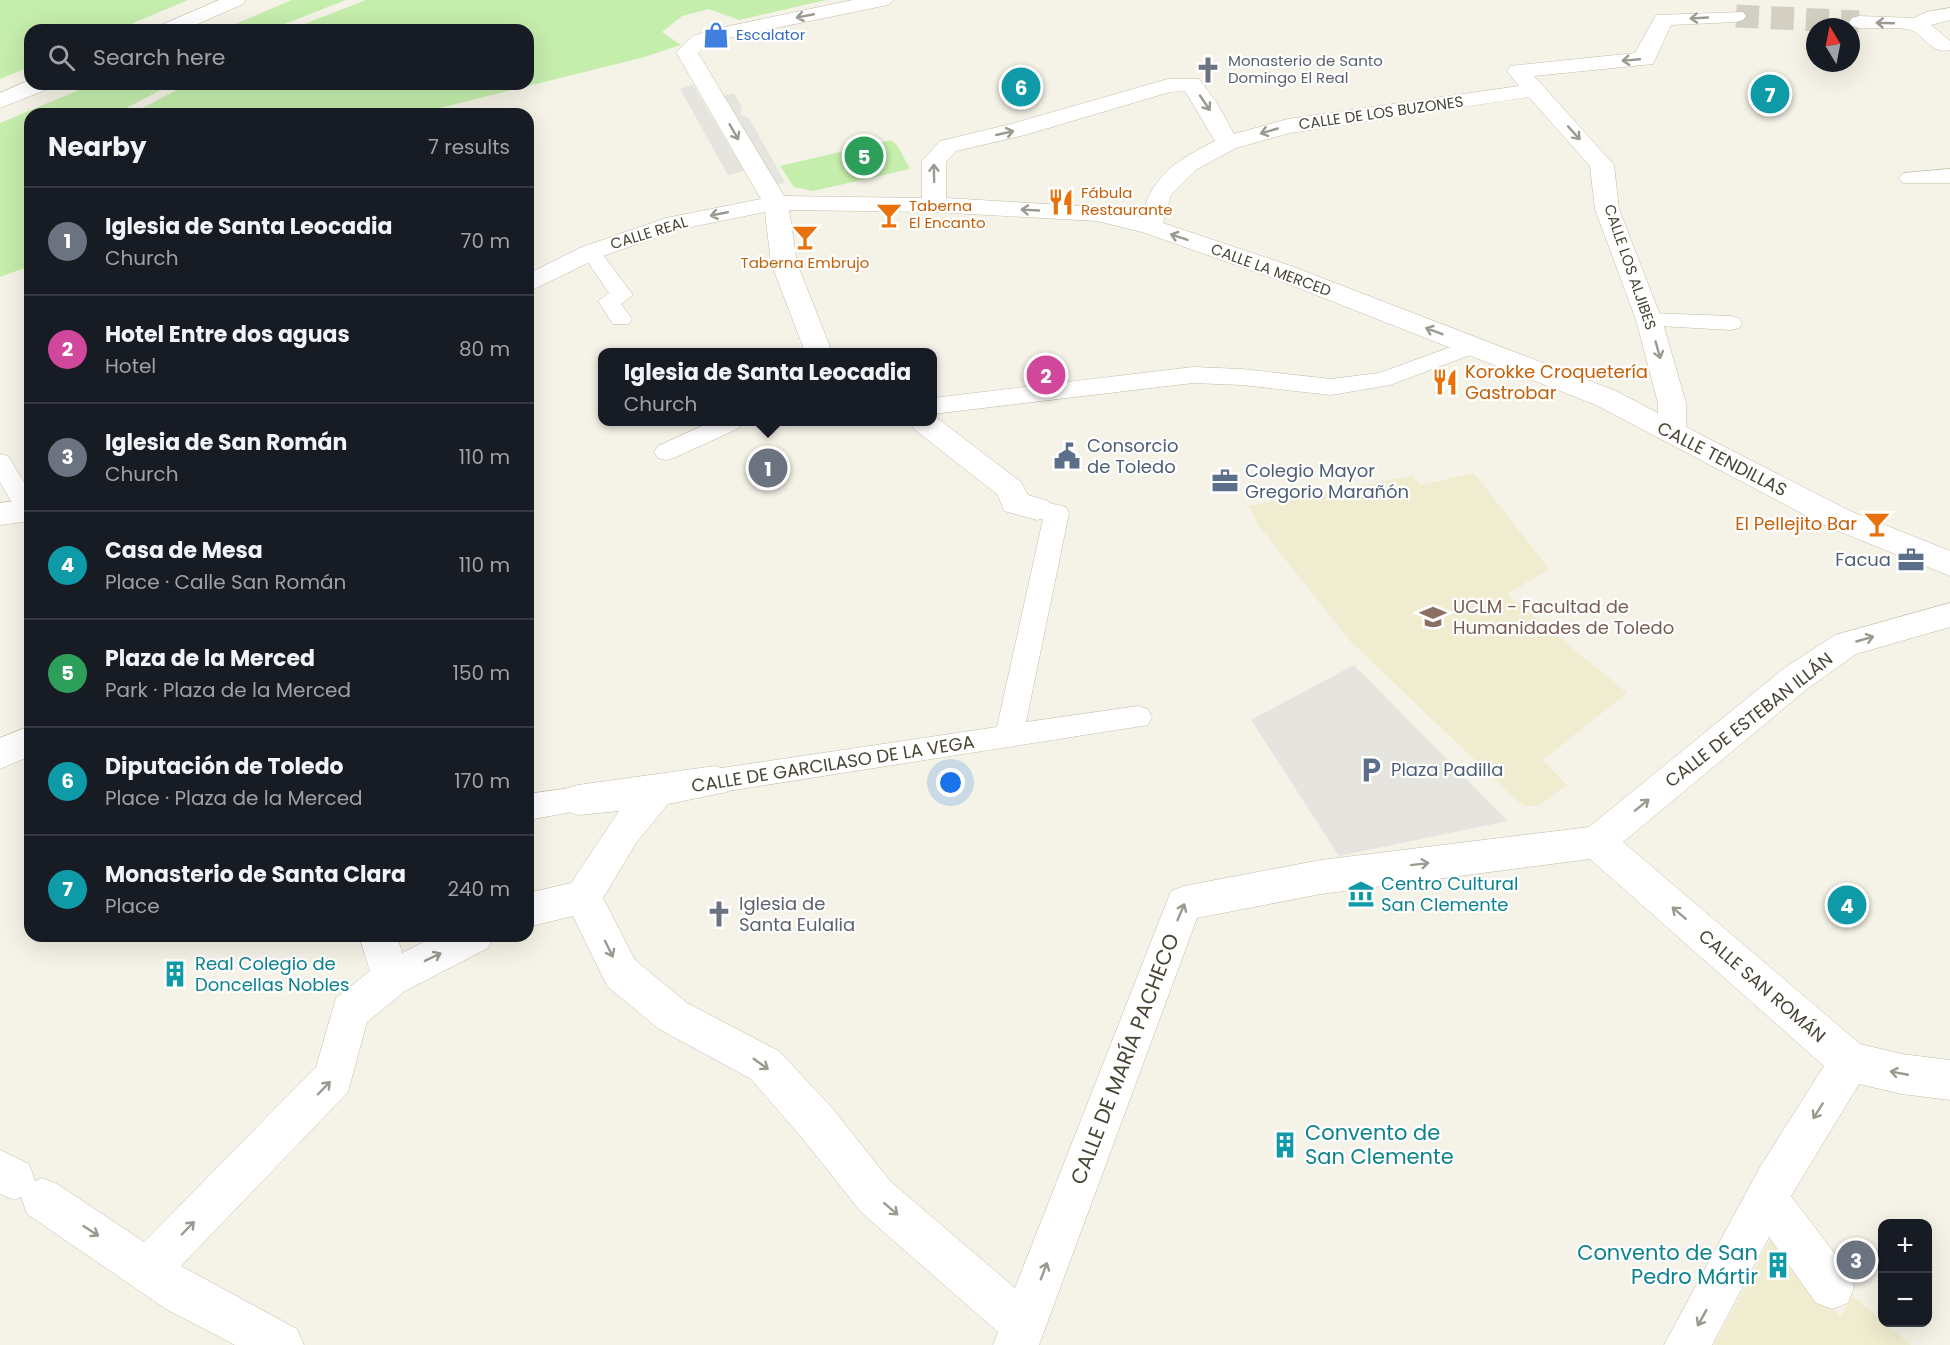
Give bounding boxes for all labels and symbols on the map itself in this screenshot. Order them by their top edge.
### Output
one-way arrow [795,11,815,22]
one-way arrow [1690,12,1710,23]
one-way arrow [1875,17,1895,29]
north arrow [1806,18,1860,72]
shop icon: Escalator [701,20,731,50]
place label: Escalator [736,24,806,45]
place label: Monasterio de Santo Domingo El Real [1228,50,1383,88]
church icon: Monasterio de Santo Domingo El Real [1193,55,1223,85]
one-way arrow [1622,55,1642,66]
pin: 6 [1002,64,1040,110]
pin: 7 [1750,72,1790,116]
street label: CALLE DE LOS BUZONES [1297,91,1465,134]
one-way arrow [1199,94,1211,110]
one-way arrow [729,123,741,140]
one-way arrow [995,126,1014,138]
one-way arrow [1260,126,1279,137]
one-way arrow [1567,126,1581,141]
pin: 5 [844,134,884,178]
one-way arrow [928,163,940,183]
place label: Fábula Restaurante [1081,182,1173,220]
restaurant icon: Fábula Restaurante [1046,187,1076,217]
place label: Taberna El Encanto [909,195,986,233]
bar icon: Taberna El Encanto [874,200,904,230]
street label: CALLE LOS ALJIBES [1599,201,1662,332]
one-way arrow [1021,205,1041,216]
one-way arrow [709,209,729,220]
street label: CALLE REAL [608,211,691,254]
bar icon: Taberna Embrujo [790,222,820,252]
one-way arrow [1170,230,1189,241]
street label: CALLE LA MERCED [1208,238,1334,301]
place label: Taberna Embrujo [741,252,869,273]
one-way arrow [1425,325,1443,336]
one-way arrow [1653,340,1664,359]
pin: 2 [1026,352,1066,398]
place label: Korokke Croquetería Gastrobar [1465,359,1648,405]
restaurant icon: Korokke Croquetería Gastrobar [1430,367,1460,397]
street label: CALLE TENDILLAS [1653,415,1791,502]
place label: Consorcio de Toledo [1087,433,1178,479]
public building icon: Consorcio de Toledo [1052,441,1082,471]
pin: 1 [748,446,788,490]
place label: Colegio Mayor Gregorio Marañón [1245,458,1409,504]
office icon: Colegio Mayor Gregorio Marañón [1210,466,1240,496]
bar icon: El Pellejito Bar [1862,509,1892,539]
place label: El Pellejito Bar [1735,511,1857,536]
office icon: Facua [1896,545,1926,575]
place label: Facua [1835,547,1891,572]
place label: UCLM - Facultad de Humanidades de Toledo [1453,594,1674,640]
school or university icon: UCLM - Facultad de Humanidades de Toledo [1418,602,1448,632]
one-way arrow [1855,633,1874,644]
street label: CALLE DE ESTEBAN ILLÁN [1660,646,1838,793]
street label: CALLE DE GARCILASO DE LA VEGA [690,729,976,798]
parking icon: Plaza Padilla [1356,755,1386,785]
place label: Plaza Padilla [1391,757,1503,782]
your location [936,768,965,797]
one-way arrow [1634,798,1649,812]
one-way arrow [1410,858,1430,869]
place label: Centro Cultural San Clemente [1381,871,1518,917]
museum icon: Centro Cultural San Clemente [1346,879,1376,909]
pin: 4 [1828,882,1866,928]
place label: Iglesia de Santa Eulalia [739,891,855,937]
church icon: Iglesia de Santa Eulalia [704,899,734,929]
one-way arrow [1176,904,1187,922]
one-way arrow [1672,906,1687,920]
street label: CALLE SAN ROMÁN [1693,923,1831,1048]
street label: CALLE DE MARÍA PACHECO [1063,929,1186,1188]
one-way arrow [604,940,615,958]
one-way arrow [424,950,442,962]
place label: Real Colegio de Doncellas Nobles [195,951,349,997]
building icon: Real Colegio de Doncellas Nobles [160,959,190,989]
one-way arrow [753,1058,769,1070]
one-way arrow [1890,1067,1910,1078]
one-way arrow [316,1080,331,1095]
one-way arrow [1812,1102,1824,1119]
place label: Convento de San Clemente [1305,1118,1454,1171]
building icon: Convento de San Clemente [1270,1130,1300,1160]
one-way arrow [883,1203,899,1216]
one-way arrow [181,1220,195,1235]
one-way arrow [82,1225,99,1237]
place label: Convento de San Pedro Mártir [1577,1238,1758,1291]
pin: 3 [1836,1238,1876,1282]
building icon: Convento de San Pedro Mártir [1763,1250,1793,1280]
one-way arrow [1040,1262,1051,1281]
one-way arrow [1696,1308,1707,1326]

